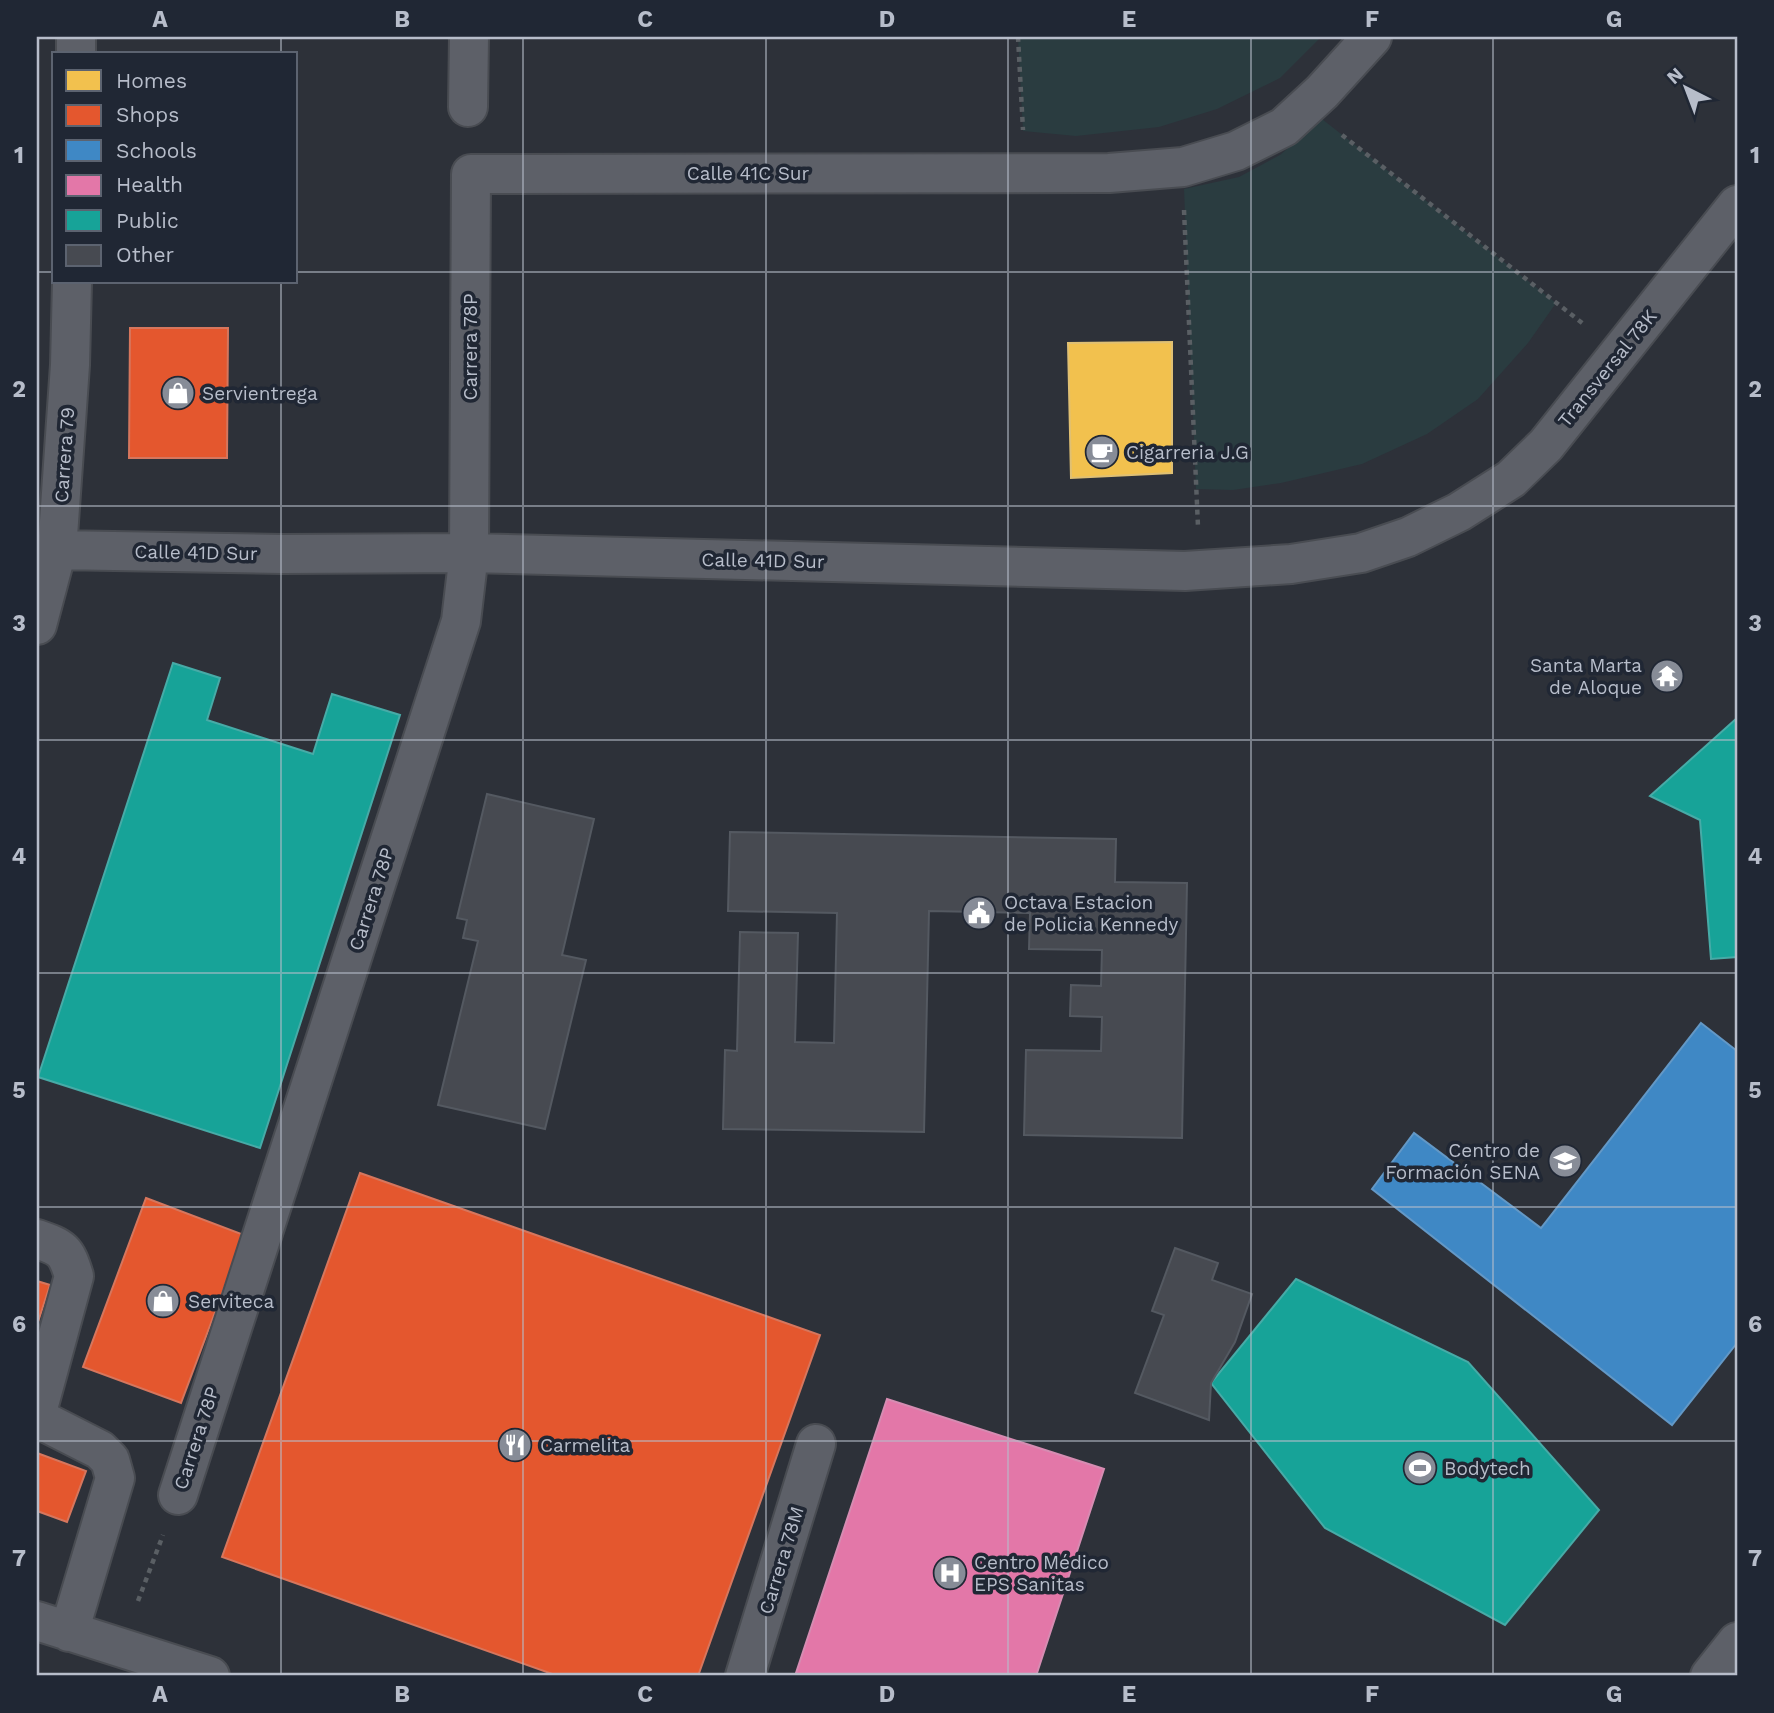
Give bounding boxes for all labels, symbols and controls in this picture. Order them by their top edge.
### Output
text: A [152,6,168,33]
text: B [394,6,410,33]
text: C [637,6,653,33]
text: D [879,6,895,33]
text: E [1122,6,1136,33]
text: F [1365,6,1379,33]
text: G [1606,6,1622,33]
legend [52,52,298,284]
north arrow [1652,52,1722,122]
text: N [1662,62,1688,89]
text: Homes [116,68,187,93]
text: Shops [116,102,179,127]
text: Schools [116,138,197,163]
text: 1 [14,142,24,169]
text: 1 [1750,142,1760,169]
street label: Calle 41C Sur [687,162,810,185]
text: Health [116,172,183,197]
text: Public [116,208,179,233]
text: Other [116,242,175,267]
street label: Carrera 78P [459,293,482,401]
street label: Transversal 78K [1553,305,1662,432]
shop icon: Servientrega [159,374,197,412]
text: 2 [12,376,26,403]
text: 2 [1748,376,1762,403]
place label: Servientrega [202,382,318,405]
street label: Carrera 79 [50,406,79,504]
cafe icon: Cigarreria J.G [1083,433,1121,471]
place label: Cigarreria J.G [1126,441,1249,464]
street label: Calle 41D Sur [134,540,258,565]
street label: Calle 41D Sur [701,548,825,573]
text: 3 [12,610,26,637]
text: 3 [1748,610,1762,637]
place label: Santa Marta de Aloque [1530,654,1642,699]
temple icon: Santa Marta de Aloque [1648,657,1686,695]
text: 4 [12,843,27,870]
text: 4 [1748,843,1763,870]
street label: Carrera 78P [344,845,399,954]
place label: Octava Estacion de Policia Kennedy [1004,891,1179,936]
public building icon: Octava Estacion de Policia Kennedy [960,894,998,932]
text: 5 [12,1077,26,1104]
text: 5 [1748,1077,1762,1104]
place label: Centro de Formación SENA [1385,1139,1540,1184]
school or university icon: Centro de Formación SENA [1546,1142,1584,1180]
shop icon: Serviteca [144,1282,182,1320]
place label: Serviteca [188,1290,274,1313]
text: 6 [12,1311,26,1338]
text: 6 [1748,1311,1762,1338]
street label: Carrera 78P [169,1384,224,1493]
restaurant icon: Carmelita [496,1426,534,1464]
place label: Carmelita [540,1434,630,1457]
sports icon: Bodytech [1401,1449,1439,1487]
place label: Bodytech [1444,1457,1531,1480]
street label: Carrera 78M [754,1503,809,1617]
text: 7 [12,1545,26,1572]
text: 7 [1748,1545,1762,1572]
place label: Centro Médico EPS Sanitas [974,1551,1109,1596]
hospital icon: Centro Médico EPS Sanitas [931,1554,969,1592]
text: A [152,1681,168,1708]
text: B [394,1681,410,1708]
text: C [637,1681,653,1708]
text: D [879,1681,895,1708]
text: E [1122,1681,1136,1708]
text: F [1365,1681,1379,1708]
text: G [1606,1681,1622,1708]

